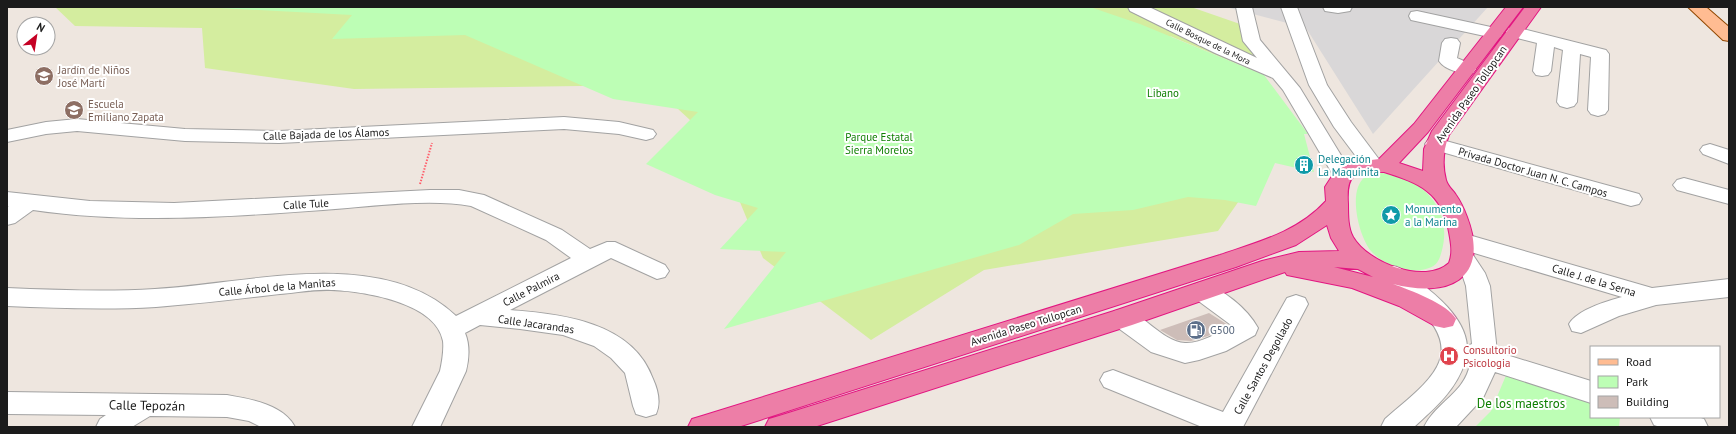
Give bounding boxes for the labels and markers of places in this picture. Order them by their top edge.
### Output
place label: Jardín de Niños José Martí [57,63,130,90]
school or university icon: Jardín de Niños José Martí [33,65,55,87]
place label: Escuela Emiliano Zapata [88,97,164,124]
school or university icon: Escuela Emiliano Zapata [63,99,85,121]
place label: Delegación La Maquinita [1318,152,1379,179]
building icon: Delegación La Maquinita [1293,154,1315,176]
place label: Monumento a la Marina [1405,202,1462,229]
place icon: Monumento a la Marina [1380,204,1402,226]
fuel station icon: G500 [1185,319,1207,341]
place label: G500 [1210,323,1235,337]
place label: Consultorio Psicologia [1463,343,1517,370]
hospital icon: Consultorio Psicologia [1438,345,1460,367]

